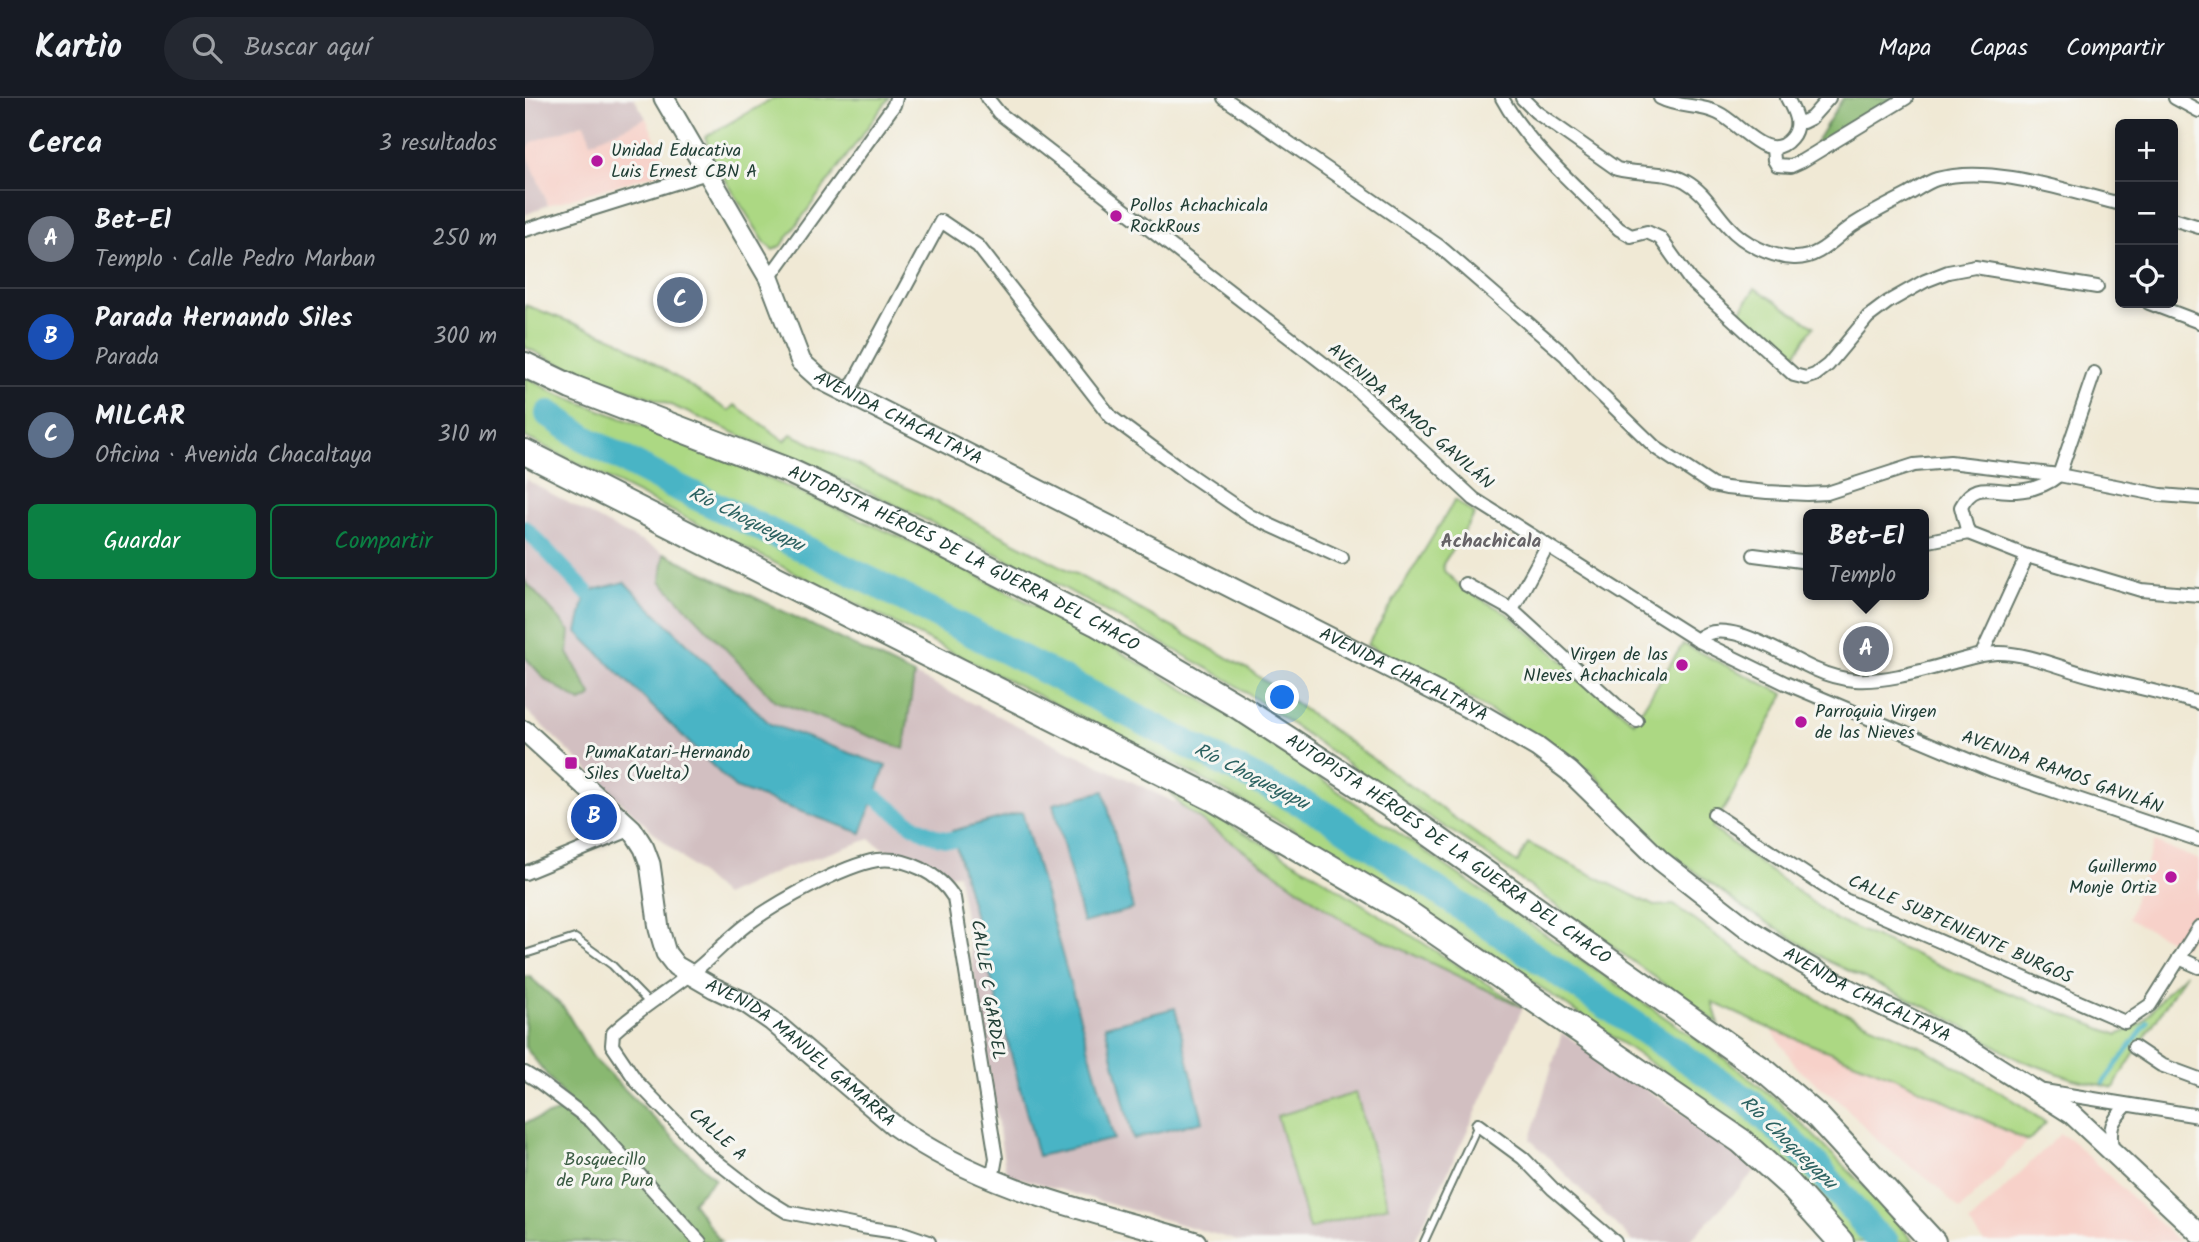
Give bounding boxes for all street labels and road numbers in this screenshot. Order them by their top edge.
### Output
street label: AVENIDA RAMOS GAVILÁN [1320,336,1500,498]
street label: AVENIDA CHACALTAYA [806,364,987,473]
street label: AUTOPISTA HÉROES DE LA GUERRA DEL CHACO [783,458,1145,660]
street label: AVENIDA CHACALTAYA [1314,620,1493,730]
street label: AVENIDA RAMOS GAVILÁN [1957,723,2167,823]
street label: AUTOPISTA HÉROES DE LA GUERRA DEL CHACO [1279,726,1617,972]
street label: CALLE SUBTENIENTE BURGOS [1843,867,2077,993]
street label: CALLE C GARDEL [962,918,1012,1062]
street label: AVENIDA CHACALTAYA [1777,940,1956,1051]
street label: AVENIDA MANUEL GAMARRA [700,971,902,1135]
street label: CALLE A [681,1101,753,1169]

